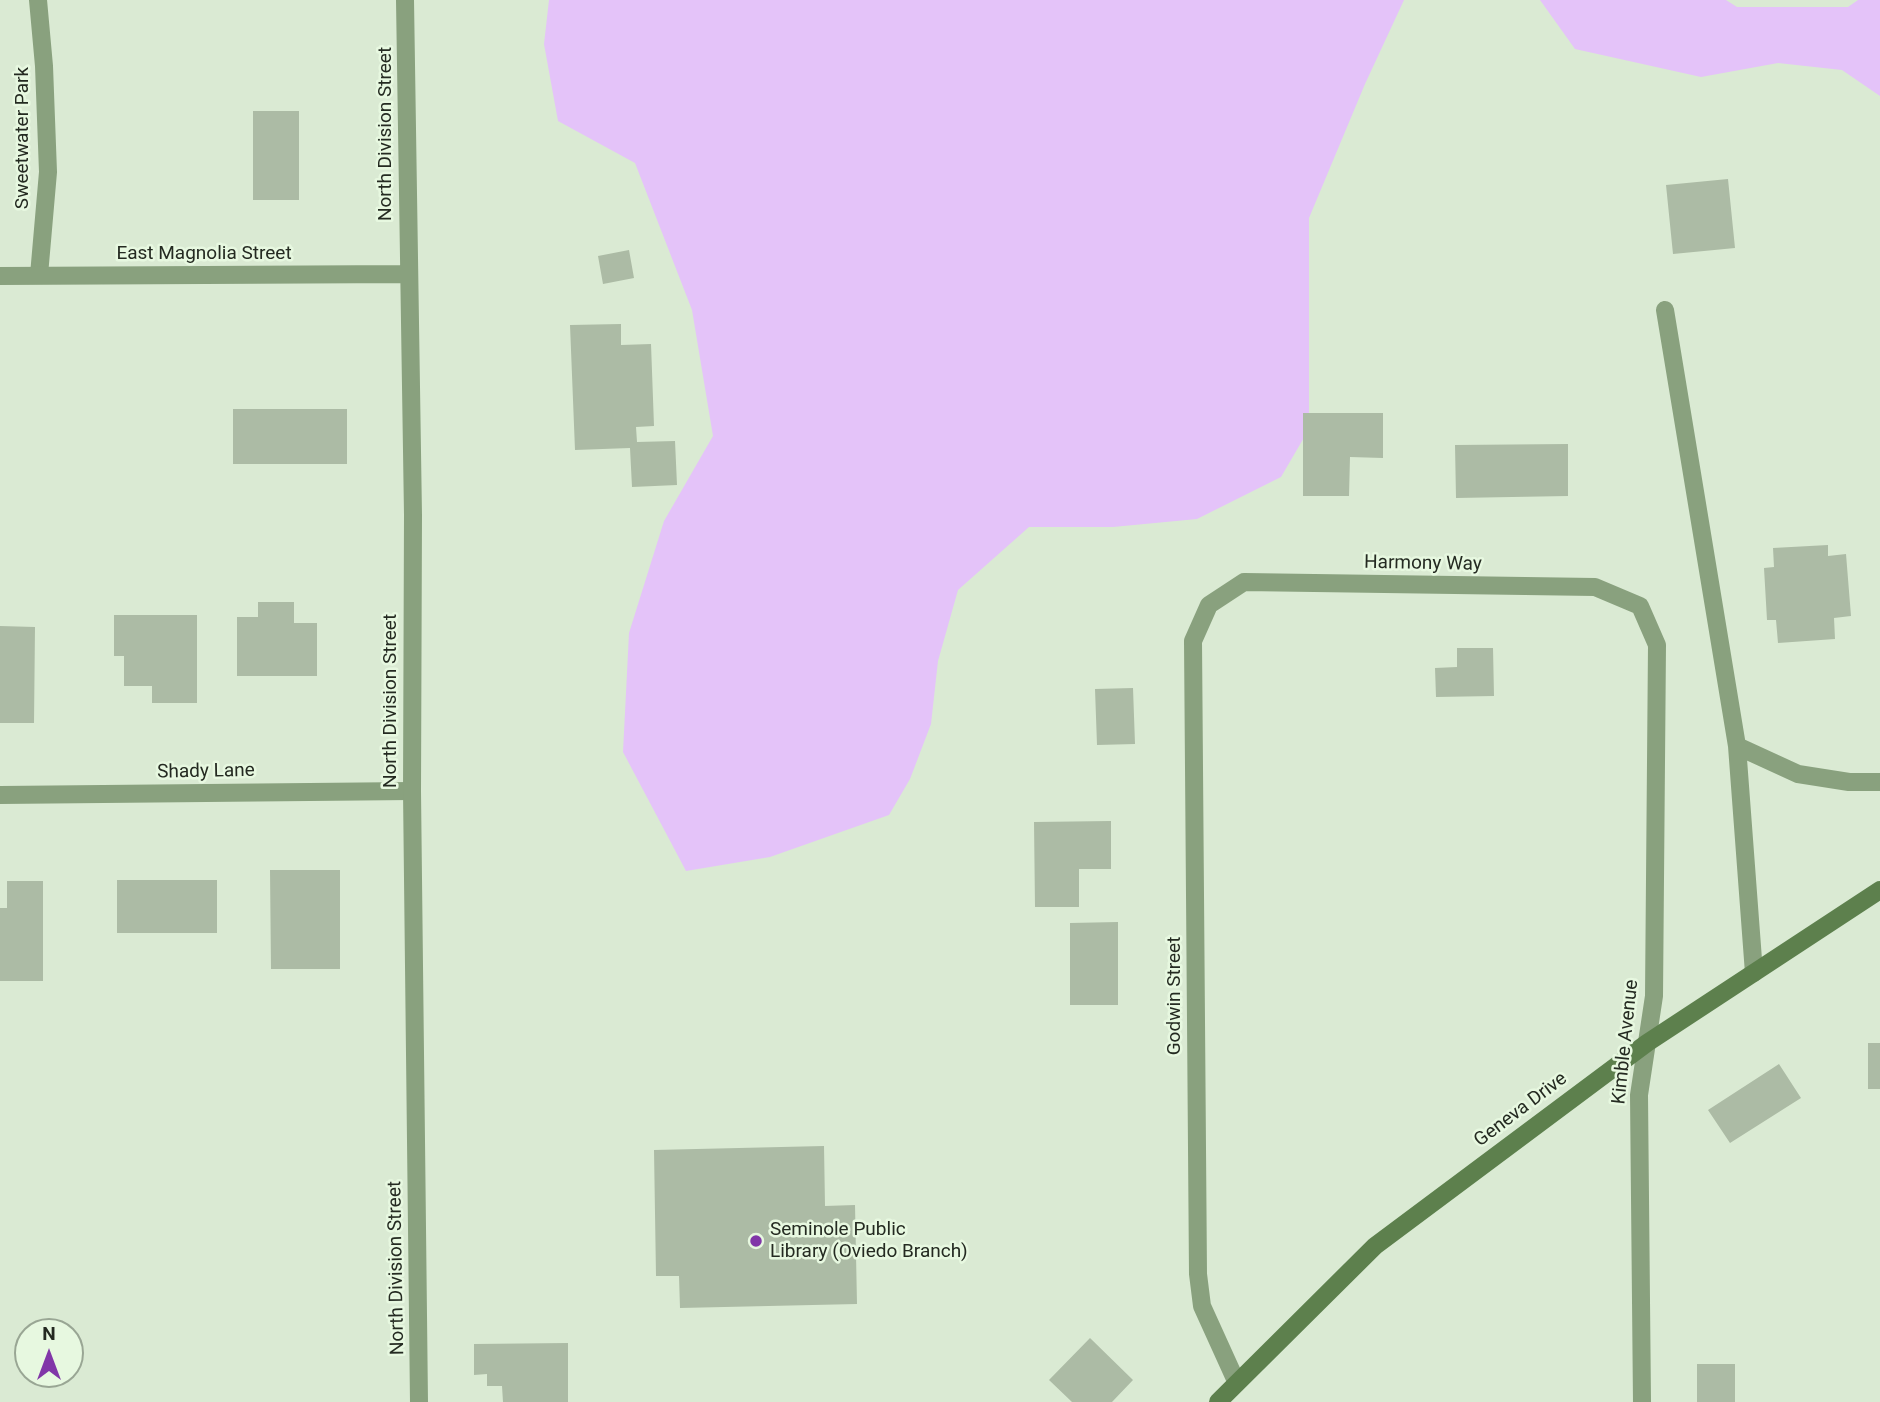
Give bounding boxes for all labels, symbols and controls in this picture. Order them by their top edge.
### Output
street label: North Division Street [375,47,397,221]
street label: Sweetwater Park [12,67,34,209]
street label: East Magnolia Street [116,243,292,265]
street label: Harmony Way [1364,552,1482,576]
street label: North Division Street [380,614,402,788]
street label: Shady Lane [157,760,255,784]
street label: Godwin Street [1164,937,1186,1055]
street label: Kimble Avenue [1608,978,1644,1106]
street label: Geneva Drive [1470,1068,1572,1152]
street label: North Division Street [384,1181,410,1355]
place label: Seminole Public Library (Oviedo Branch) [770,1219,968,1263]
marker: Seminole Public Library (Oviedo Branch) [748,1233,764,1249]
north arrow [14,1318,84,1388]
text: N [42,1322,56,1345]

